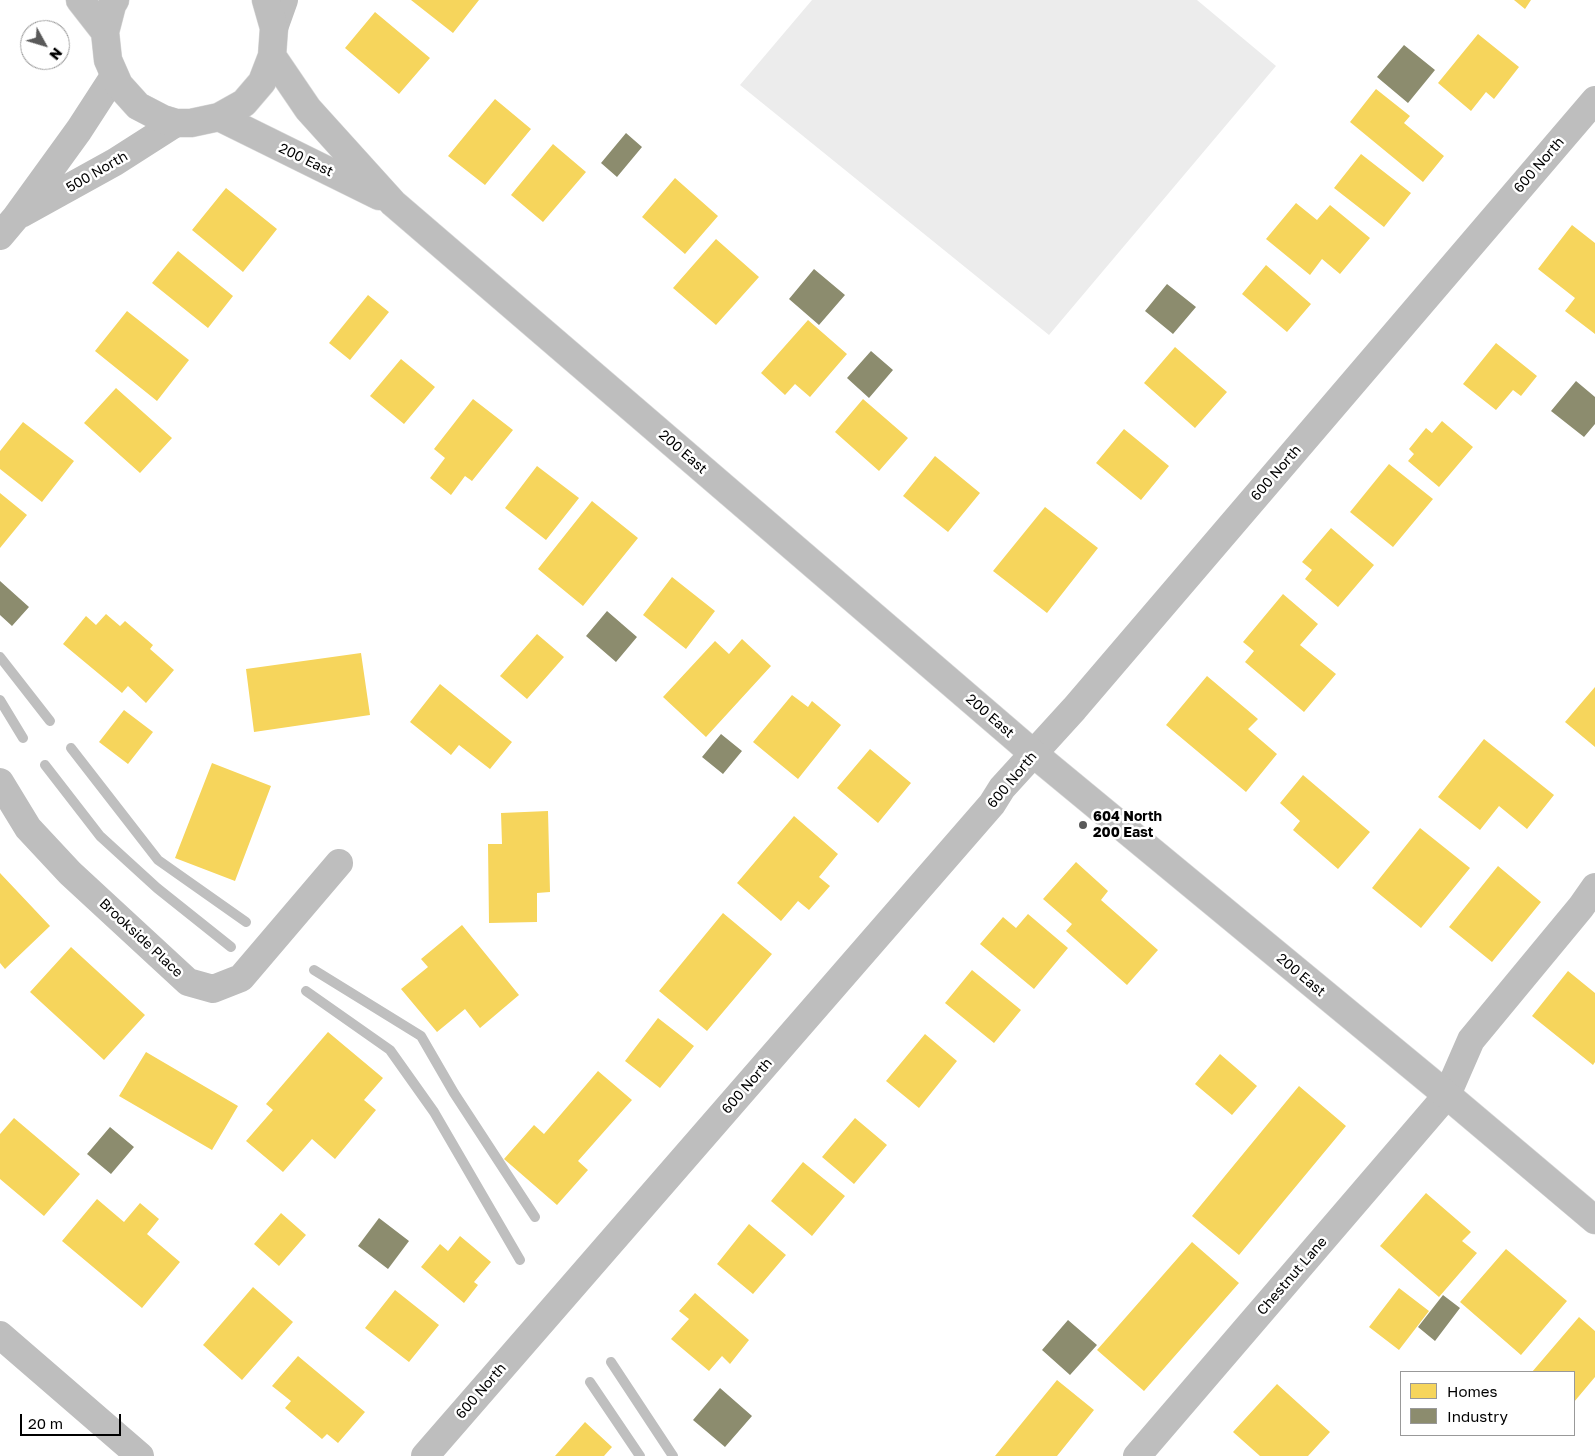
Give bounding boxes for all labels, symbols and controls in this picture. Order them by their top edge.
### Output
north arrow [20,20,70,70]
text: N [46,45,66,64]
street label: 600 North [1510,134,1568,196]
street label: 200 East [276,140,336,180]
street label: 500 North [63,148,131,196]
street label: 200 East [655,427,711,477]
street label: 600 North [1247,442,1305,504]
street label: 200 East [962,691,1018,741]
street label: 600 North [984,748,1040,812]
place label: 604 North 200 East [1093,809,1162,842]
marker: 604 North 200 East [1077,819,1089,831]
street label: Brookside Place [96,895,186,981]
street label: 200 East [1273,950,1329,1000]
street label: 600 North [718,1055,776,1117]
street label: Chestnut Lane [1253,1233,1331,1319]
street label: 600 North [452,1360,510,1422]
legend [1400,1371,1575,1436]
text: Homes [1447,1382,1497,1400]
scale bar [22,1404,124,1436]
text: Industry [1447,1407,1508,1425]
text: 20 m [28,1414,63,1432]

